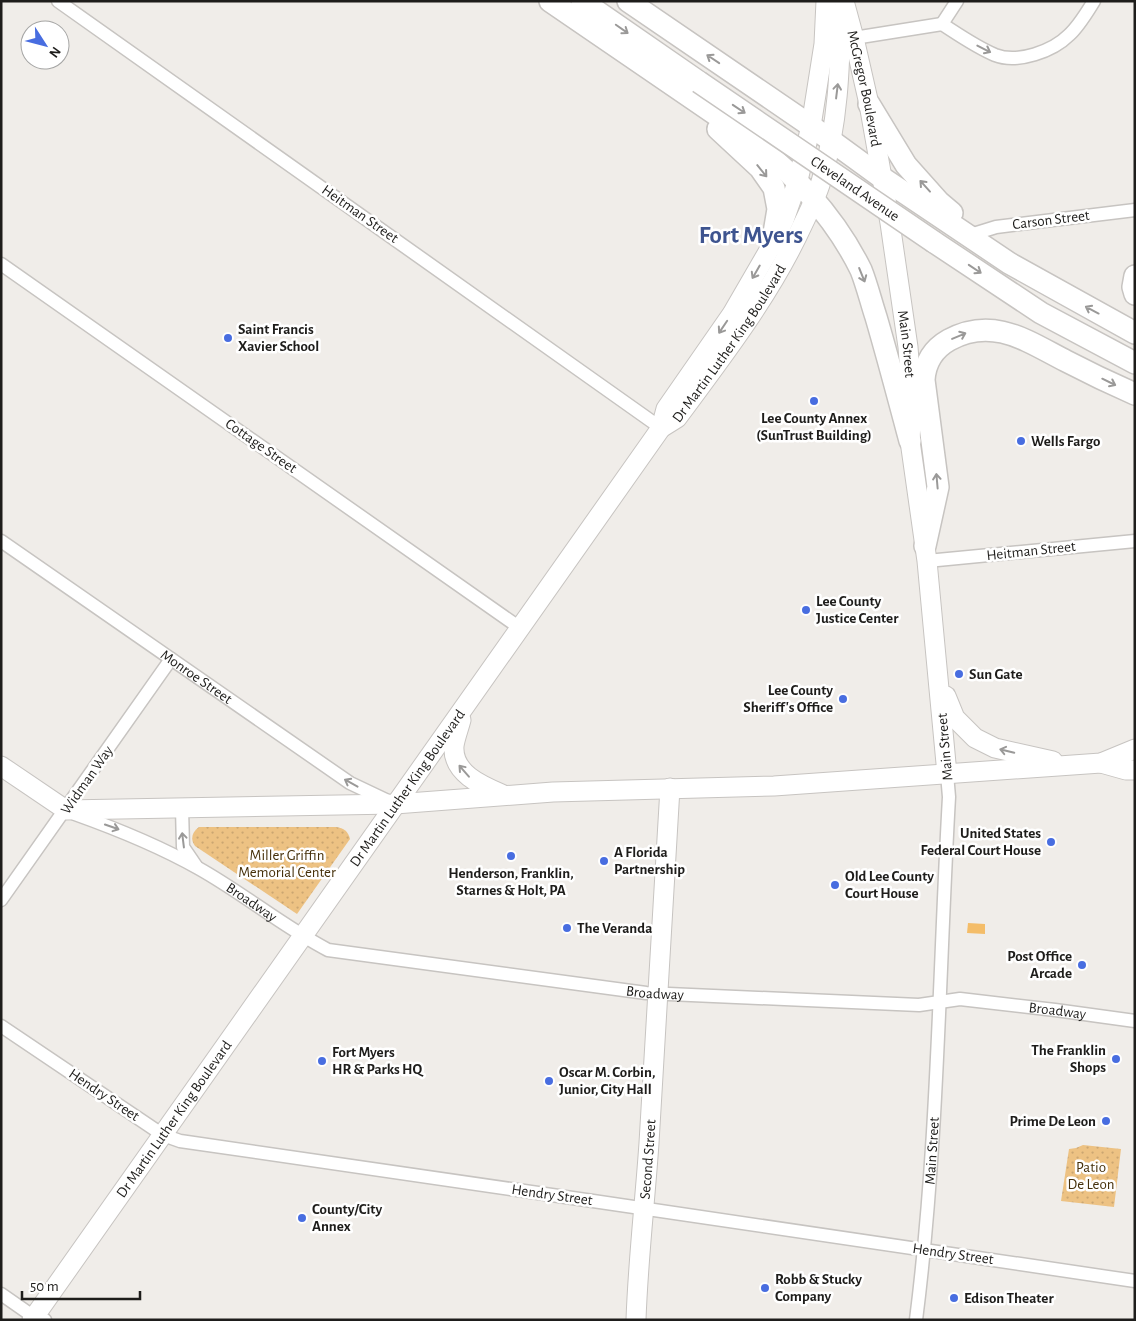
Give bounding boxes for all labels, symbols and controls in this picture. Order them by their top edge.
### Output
north arrow [20,20,70,70]
one-way arrow [615,24,629,34]
street label: McGregor Boulevard [845,29,884,148]
text: N [46,44,63,60]
one-way arrow [976,45,991,54]
one-way arrow [706,54,720,64]
one-way arrow [833,84,843,100]
one-way arrow [732,104,746,114]
street label: Cleveland Avenue [808,153,902,224]
one-way arrow [756,165,767,178]
one-way arrow [919,179,930,192]
street label: Heitman Street [319,182,401,246]
street label: Carson Street [1012,208,1091,232]
district label: Fort Myers [699,223,803,248]
street label: Dr Martin Luther King Boulevard [669,261,788,425]
one-way arrow [967,264,981,274]
one-way arrow [751,265,761,279]
one-way arrow [858,266,867,282]
one-way arrow [1085,305,1100,314]
street label: Main Street [895,309,918,378]
one-way arrow [718,319,728,333]
place label: Saint Francis Xavier School [238,322,319,354]
one-way arrow [951,330,966,340]
marker: Saint Francis Xavier School [222,332,234,344]
one-way arrow [1101,378,1116,387]
marker: Lee County Annex (SunTrust Building) [808,395,820,407]
place label: Lee County Annex (SunTrust Building) [756,411,872,443]
street label: Cottage Street [223,416,300,476]
place label: Wells Fargo [1031,434,1100,449]
marker: Wells Fargo [1015,435,1027,447]
one-way arrow [932,473,942,489]
street label: Heitman Street [986,539,1077,563]
place label: Lee County Justice Center [816,594,899,626]
marker: Lee County Justice Center [800,604,812,616]
street label: Monroe Street [158,647,235,707]
place label: Sun Gate [969,667,1023,682]
marker: Sun Gate [953,668,965,680]
place label: Lee County Sheriff's Office [743,683,833,715]
marker: Lee County Sheriff's Office [837,693,849,705]
street label: Dr Martin Luther King Boulevard [347,707,468,869]
street label: Main Street [935,712,955,781]
street label: Widman Way [58,743,116,817]
one-way arrow [1000,746,1016,755]
one-way arrow [458,764,470,777]
one-way arrow [344,778,359,787]
one-way arrow [103,823,119,832]
place label: United States Federal Court House [921,826,1041,858]
one-way arrow [178,833,188,849]
marker: United States Federal Court House [1045,836,1057,848]
place label: A Florida Partnership [614,845,685,877]
park label: Miller Griffin Memorial Center [238,848,336,880]
marker: Henderson, Franklin, Starnes & Holt, PA [505,850,517,862]
marker: A Florida Partnership [598,855,610,867]
place label: Henderson, Franklin, Starnes & Holt, PA [448,866,574,898]
place label: Old Lee County Court House [845,869,934,901]
marker: Old Lee County Court House [829,879,841,891]
street label: Broadway [224,880,280,925]
place label: The Veranda [577,921,652,936]
marker: The Veranda [561,922,573,934]
place label: Post Office Arcade [1007,949,1072,981]
marker: Post Office Arcade [1076,959,1088,971]
street label: Broadway [625,983,685,1002]
street label: Broadway [1028,1000,1088,1022]
street label: Dr Martin Luther King Boulevard [113,1038,234,1200]
place label: The Franklin Shops [1031,1043,1106,1075]
place label: Fort Myers HR & Parks HQ [332,1045,424,1077]
marker: The Franklin Shops [1110,1053,1122,1065]
marker: Fort Myers HR & Parks HQ [316,1055,328,1067]
place label: Oscar M. Corbin, Junior, City Hall [559,1065,655,1097]
street label: Hendry Street [66,1066,142,1124]
marker: Oscar M. Corbin, Junior, City Hall [543,1075,555,1087]
place label: Prime De Leon [1009,1114,1096,1129]
marker: Prime De Leon [1100,1115,1112,1127]
street label: Main Street [922,1116,941,1185]
street label: Second Street [637,1119,658,1200]
park label: Patio De Leon [1068,1160,1114,1192]
street label: Hendry Street [511,1182,594,1208]
place label: County/City Annex [312,1202,382,1234]
marker: County/City Annex [296,1212,308,1224]
street label: Hendry Street [912,1241,995,1267]
scale bar [22,1268,140,1300]
place label: Robb & Stucky Company [775,1272,862,1304]
text: 50 m [30,1279,59,1294]
marker: Robb & Stucky Company [759,1282,771,1294]
place label: Edison Theater [964,1291,1054,1306]
marker: Edison Theater [948,1292,960,1304]

